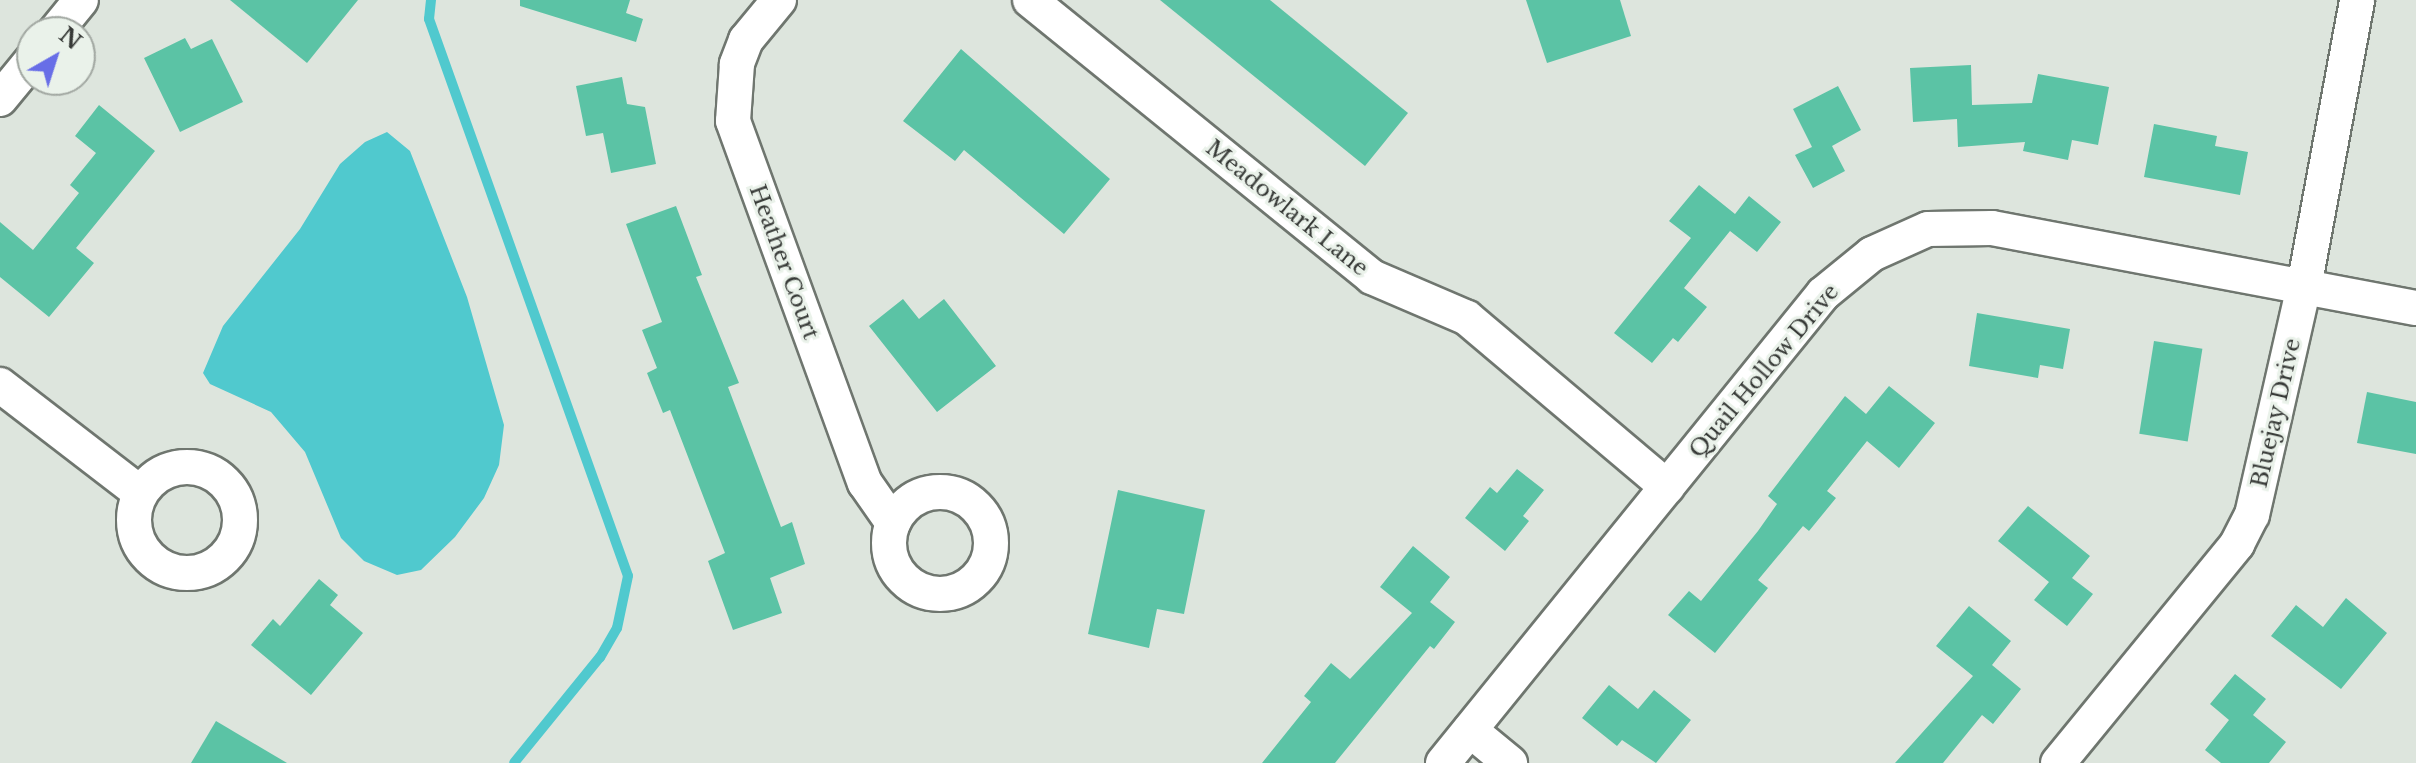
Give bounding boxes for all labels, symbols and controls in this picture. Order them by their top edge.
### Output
north arrow [16,16,96,96]
text: N [54,22,87,56]
street label: Meadowlark Lane [1200,134,1374,282]
street label: Heather Court [744,181,824,343]
street label: Quail Hollow Drive [1683,279,1845,463]
street label: Bluejay Drive [2246,335,2306,491]

